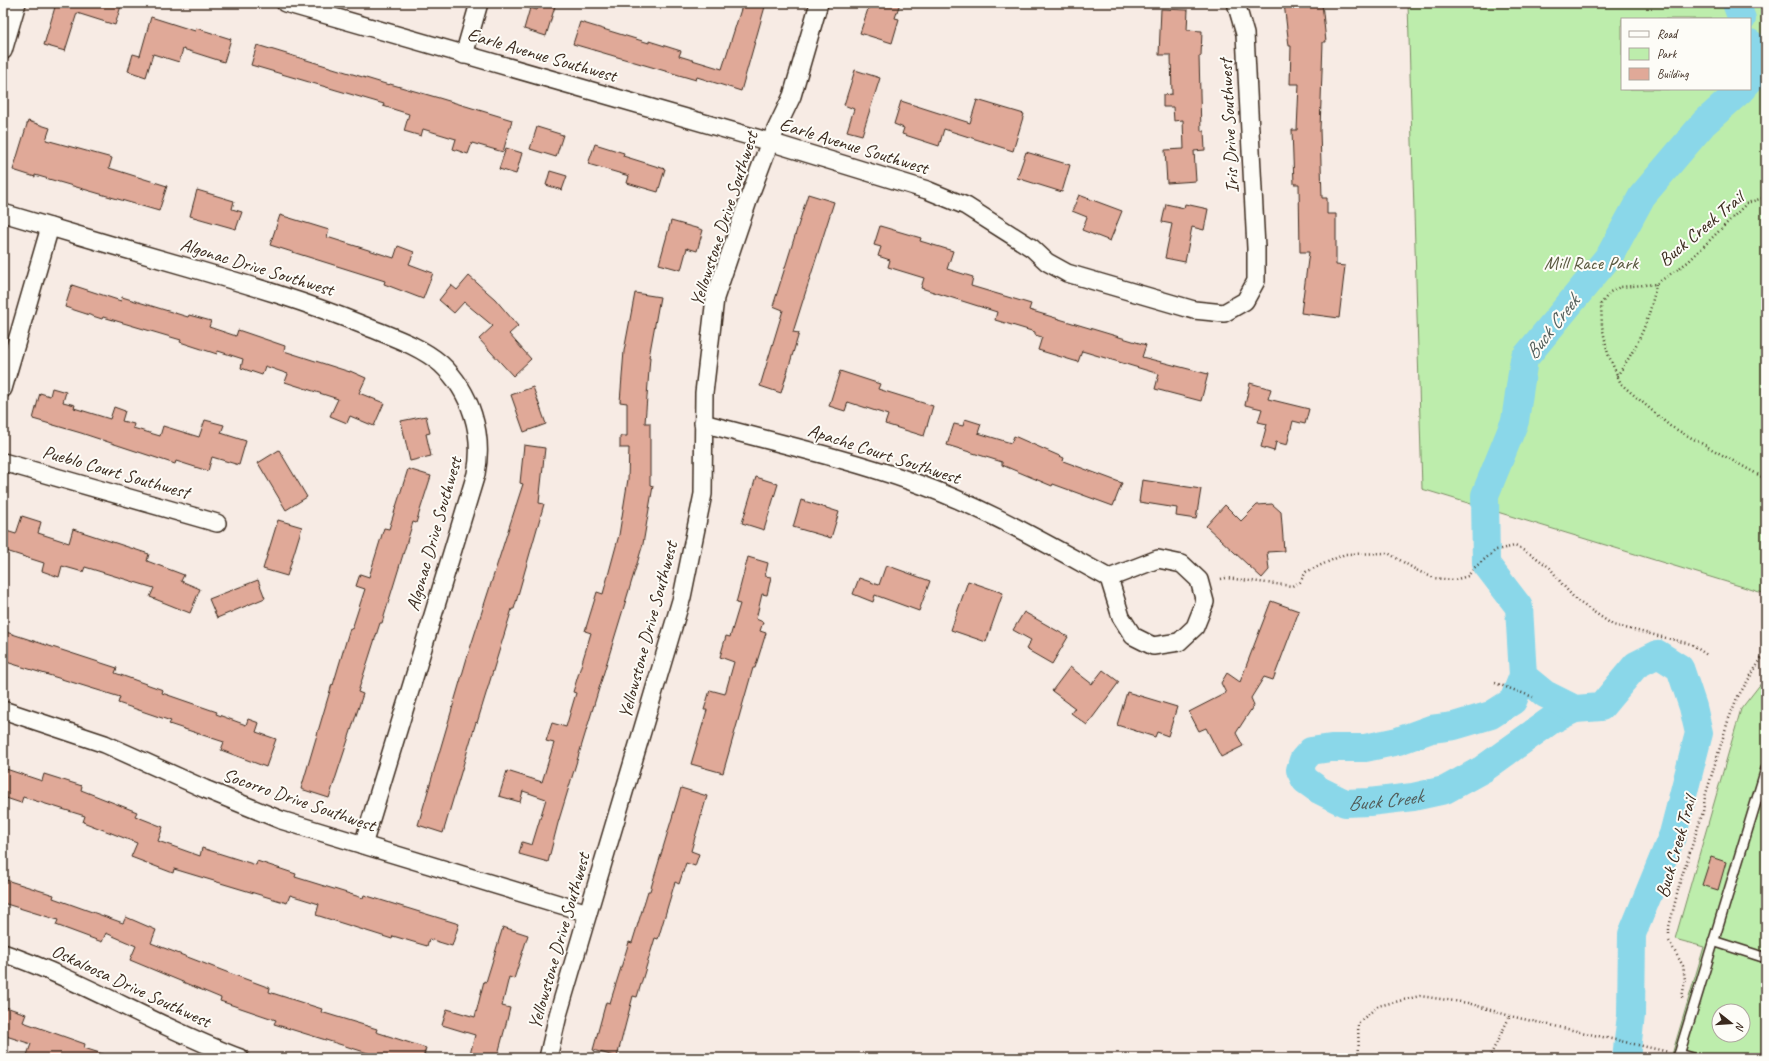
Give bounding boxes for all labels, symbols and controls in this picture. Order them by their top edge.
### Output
legend [1621,18,1751,90]
street label: Earle Avenue Southwest [465,22,621,88]
text: Road [1657,26,1679,42]
text: Park [1657,46,1678,62]
street label: Iris Drive Southwest [1213,56,1244,194]
text: Building [1657,66,1689,82]
street label: Earle Avenue Southwest [777,112,933,180]
street label: Yellowstone Drive Southwest [684,127,764,309]
street label: Buck Creek Trail [1653,184,1752,272]
street label: Algonac Drive Southwest [178,232,338,302]
park label: Mill Race Park [1544,251,1639,275]
water label: Buck Creek [1519,287,1587,364]
street label: Apache Court Southwest [805,418,965,490]
street label: Pueblo Court Southwest [40,440,195,505]
street label: Algonac Drive Southwest [401,453,468,614]
street label: Yellowstone Drive Southwest [613,537,684,721]
street label: Socorro Drive Southwest [220,763,380,838]
water label: Buck Creek [1348,782,1428,815]
street label: Buck Creek Trail [1650,790,1703,900]
street label: Yellowstone Drive Southwest [522,849,596,1032]
street label: Oskaloosa Drive Southwest [48,939,216,1034]
north arrow [1711,1003,1751,1043]
text: N [1732,1021,1748,1033]

